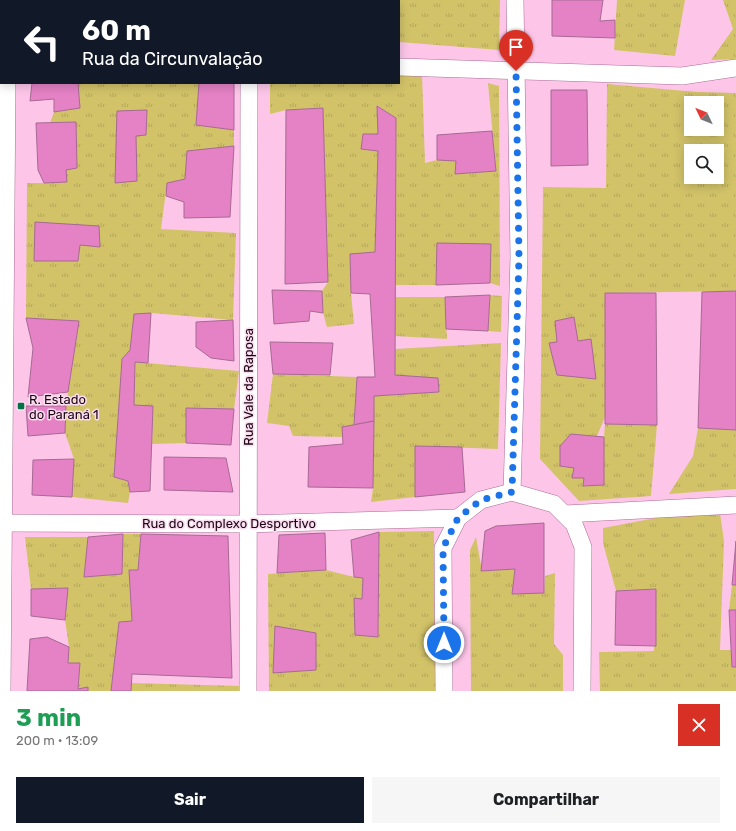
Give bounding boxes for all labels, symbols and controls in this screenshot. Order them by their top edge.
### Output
text: 60 m [82,14,151,47]
icon: left [16,16,68,68]
pin [499,30,533,71]
icon: arrive [505,36,527,58]
text: Rua da Circunvalação [82,48,263,70]
north arrow [684,96,724,136]
map controls [684,96,724,184]
button: search [684,144,724,184]
street label: Rua Vale da Raposa [241,328,256,446]
place label: R. Estado do Paraná 1 [29,392,99,422]
marker: R. Estado do Paraná 1 [16,401,26,411]
street label: Rua do Complexo Desportivo [142,516,316,531]
position arrow [423,622,465,664]
text: 3 min [16,704,81,732]
button: close [678,704,720,746]
text: 200 m · 13:09 [16,733,98,748]
button: Sair [16,777,364,823]
button: Compartilhar [372,777,720,823]

